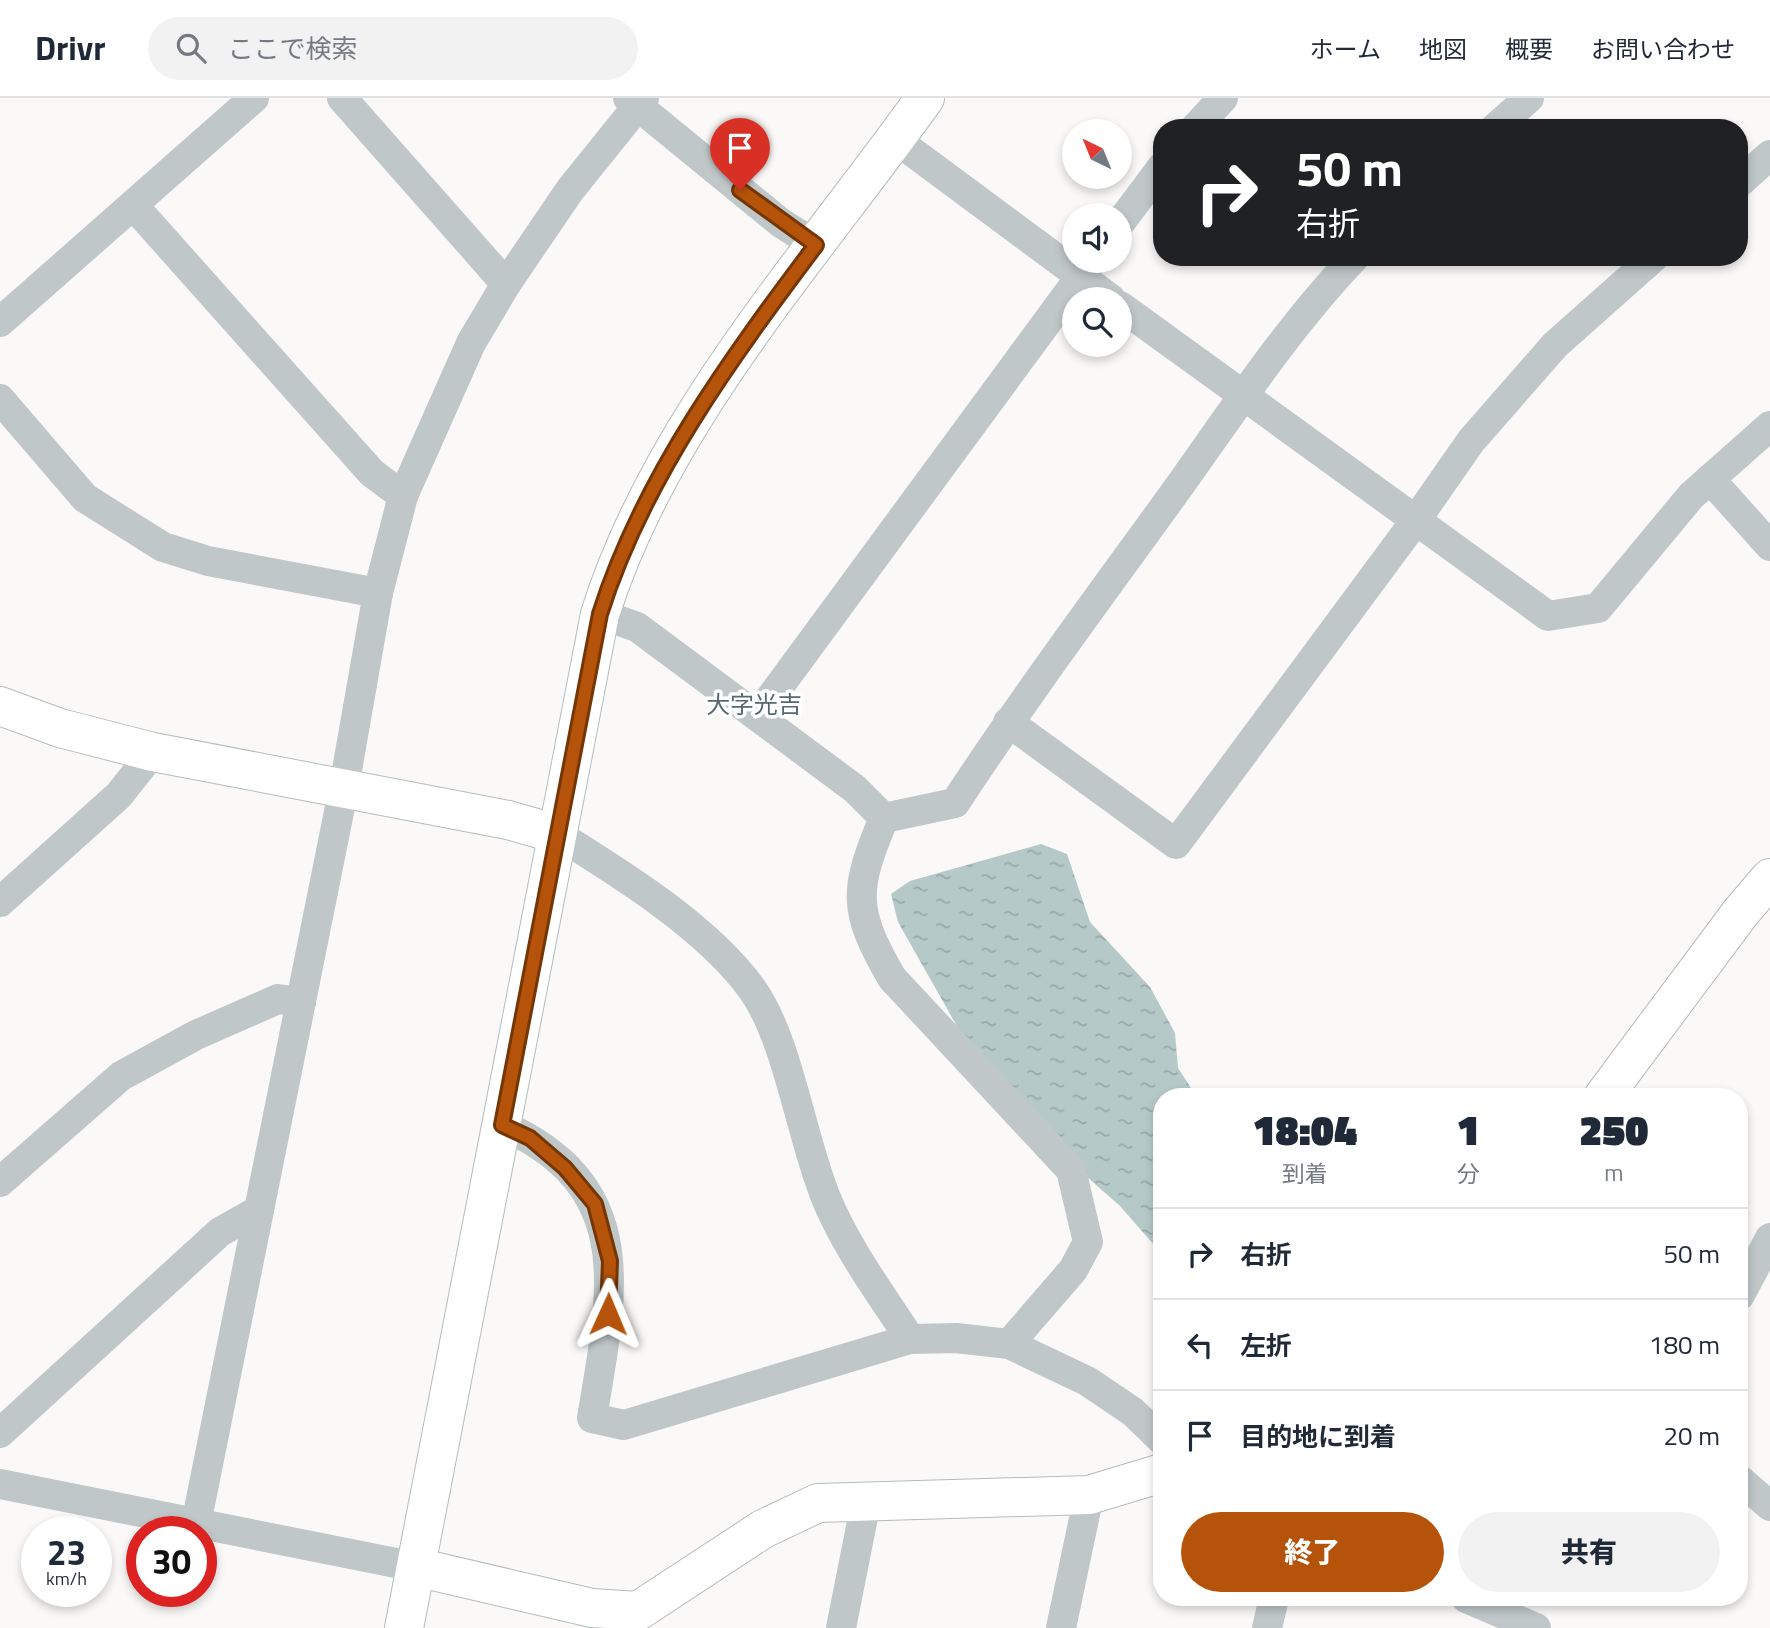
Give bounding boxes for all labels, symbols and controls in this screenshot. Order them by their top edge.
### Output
search box [148,17,638,80]
text: Drivr [35,23,106,73]
icon: search [172,29,210,67]
text: ここで検索 [228,29,358,68]
text: ホーム [1310,31,1381,67]
text: 地図 [1419,31,1467,67]
text: 概要 [1505,31,1553,67]
text: お問い合わせ [1591,31,1735,67]
pin [710,118,770,190]
north arrow [1062,119,1132,189]
map controls [1062,119,1132,357]
icon: arrive [721,129,759,167]
text: 50 m [1296,130,1403,205]
icon: right [1181,147,1272,238]
text: 右折 [1296,199,1360,247]
button: sound [1062,203,1132,273]
button: search [1062,287,1132,357]
district label: 大字光吉 [706,686,802,722]
text: 18:04 [1253,1097,1357,1161]
text: 1 [1457,1097,1480,1161]
text: 250 [1579,1097,1648,1161]
text: m [1604,1155,1623,1190]
text: 到着 [1282,1156,1328,1191]
text: 分 [1457,1156,1480,1191]
text: 50 m [1663,1234,1720,1273]
icon: right [1181,1235,1219,1273]
text: 右折 [1240,1235,1292,1274]
position arrow [571,1277,645,1351]
text: 180 m [1649,1325,1720,1364]
icon: left [1181,1326,1219,1364]
text: 左折 [1240,1326,1292,1365]
text: 20 m [1663,1416,1720,1455]
icon: arrive [1181,1417,1219,1455]
text: 目的地に到着 [1240,1417,1396,1456]
button: 終了 [1181,1512,1444,1592]
button: 共有 [1458,1512,1720,1592]
speed limit sign: 30 [126,1516,217,1607]
text: 23 [47,1525,86,1579]
text: km/h [46,1565,87,1592]

